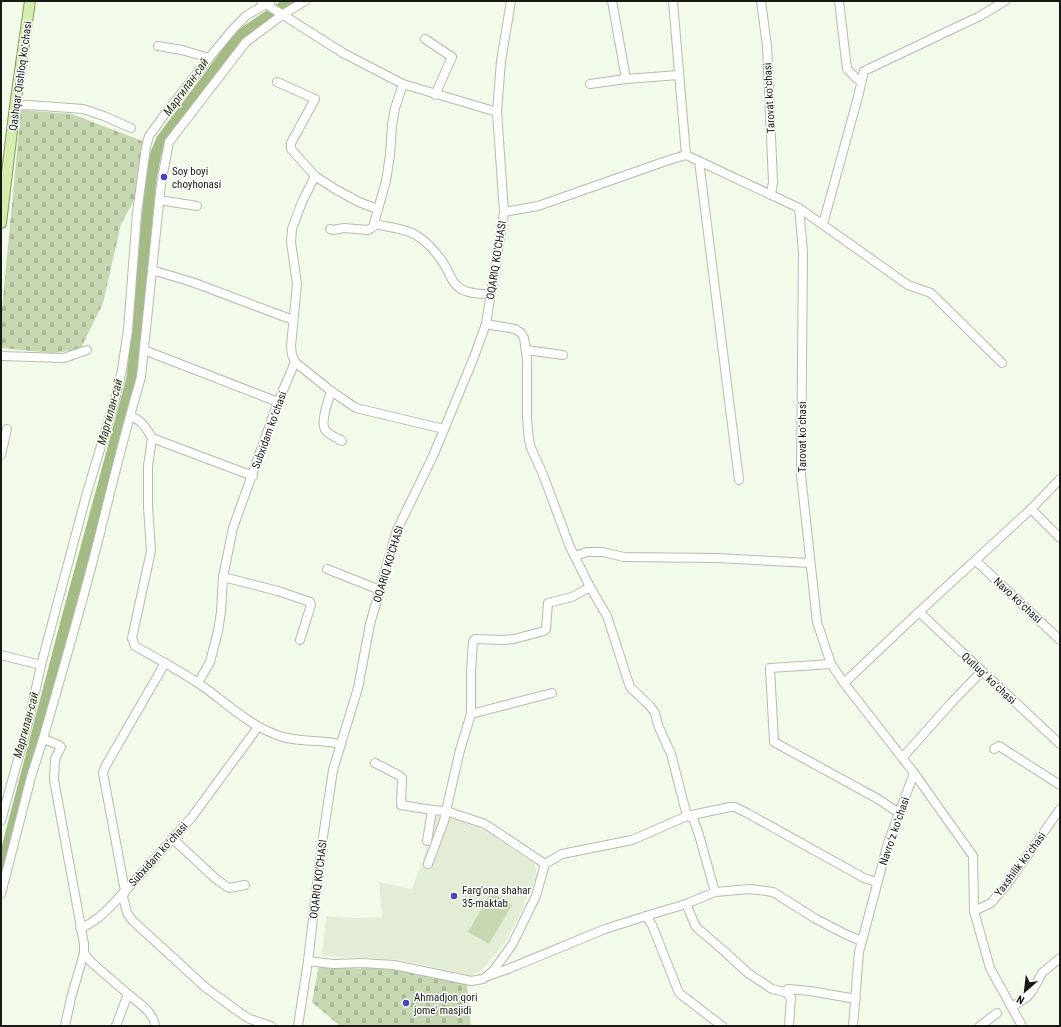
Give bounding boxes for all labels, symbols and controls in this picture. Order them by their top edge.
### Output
street label: Qashqar Qishloq koʻchasi [6,20,35,132]
water label: Маргилан-сай [160,55,212,118]
street label: Tarovat koʻchasi [761,62,778,134]
place label: Soy boyi choyhonasi [172,165,221,191]
marker: Soy boyi choyhonasi [159,172,169,182]
street label: OQARIQ KO'CHASI [484,220,509,300]
water label: Маргилан-сай [94,377,126,446]
street label: Subxidam koʻchasi [249,390,289,471]
street label: Tarovat koʻchasi [796,402,809,472]
street label: OQARIQ KO'CHASI [371,524,406,604]
street label: Navo koʻchasi [991,575,1044,626]
street label: Qutlugʻ koʻchasi [959,650,1019,707]
water label: Маргилан-сай [10,690,42,759]
street label: Navroʻz koʻchasi [877,795,912,867]
street label: Subxidam koʻchasi [126,820,190,889]
street label: Yaxshilik koʻchasi [992,830,1049,899]
street label: OQARIQ KO'CHASI [307,839,330,919]
place label: Farg'ona shahar 35-maktab [462,884,531,910]
marker: Farg'ona shahar 35-maktab [449,891,459,901]
north arrow [1005,971,1045,1011]
place label: Ahmadjon qori jome' masjidi [413,991,477,1017]
text: N [1014,992,1027,1007]
marker: Ahmadjon qori jome' masjidi [401,998,411,1008]

